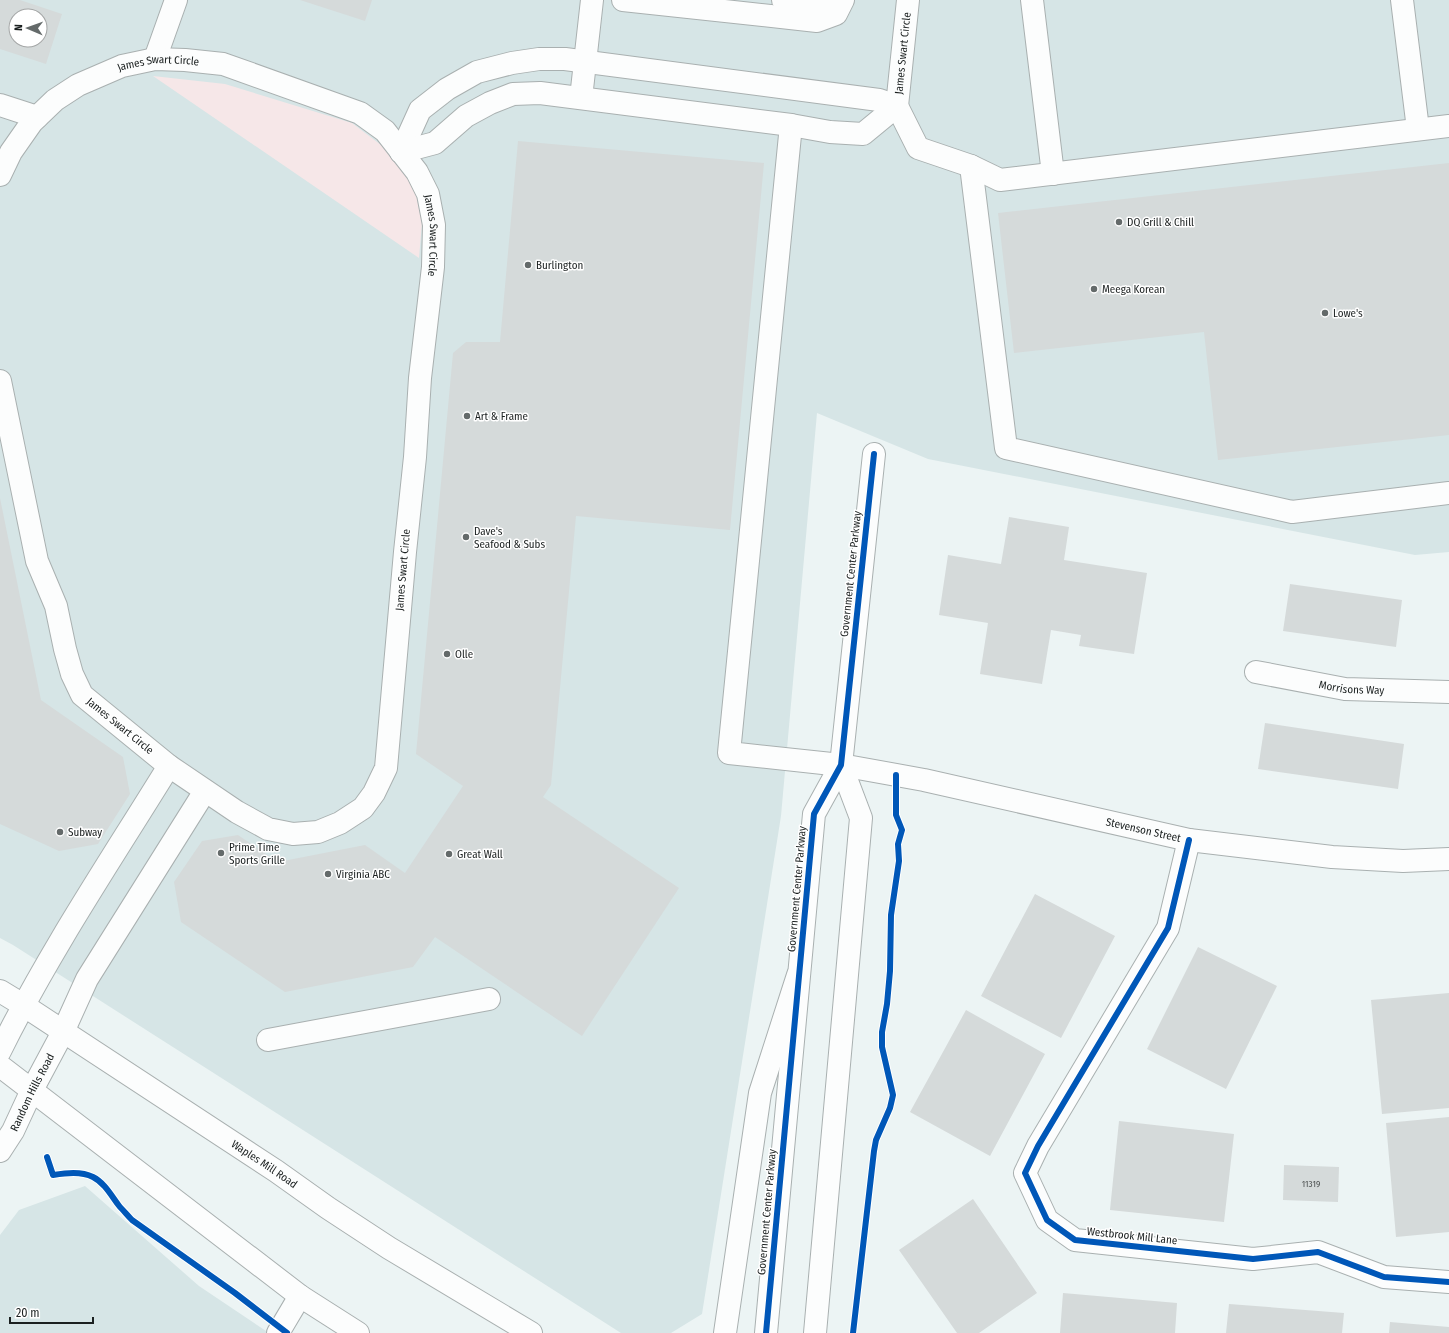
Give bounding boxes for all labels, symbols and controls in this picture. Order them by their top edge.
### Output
north arrow [8,8,48,48]
street label: James Swart Circle [892,12,913,95]
text: N [12,24,25,31]
street label: James Swart Circle [115,52,200,74]
street label: James Swart Circle [422,193,441,277]
place label: DQ Grill & Chill [1127,216,1194,229]
marker: DQ Grill & Chill [1114,217,1124,227]
place label: Burlington [536,259,583,272]
marker: Burlington [523,260,533,270]
place label: Meega Korean [1102,283,1165,296]
marker: Meega Korean [1089,284,1099,294]
place label: Lowe's [1333,307,1363,320]
marker: Lowe's [1320,308,1330,318]
place label: Art & Frame [475,410,528,423]
marker: Art & Frame [462,411,472,421]
street label: Government Center Parkway [838,510,864,638]
place label: Dave's Seafood & Subs [474,525,545,551]
street label: James Swart Circle [393,528,413,612]
marker: Dave's Seafood & Subs [461,532,471,542]
place label: Olle [455,648,473,661]
marker: Olle [442,649,452,659]
street label: Morrisons Way [1318,678,1385,697]
street label: James Swart Circle [84,695,156,757]
street label: Stevenson Street [1105,815,1182,845]
street label: Government Center Parkway [785,825,809,953]
place label: Subway [68,826,102,839]
marker: Subway [55,827,65,837]
place label: Prime Time Sports Grille [229,841,285,867]
marker: Prime Time Sports Grille [216,848,226,858]
place label: Great Wall [457,848,503,861]
marker: Great Wall [444,849,454,859]
place label: Virginia ABC [336,868,390,881]
marker: Virginia ABC [323,869,333,879]
street label: Random Hills Road [7,1051,57,1133]
street label: Waples Mill Road [229,1137,300,1191]
street label: Government Center Parkway [755,1148,779,1276]
house number: 11319 [1302,1179,1320,1189]
street label: Westbrook Mill Lane [1086,1225,1178,1247]
scale bar [10,1299,93,1325]
text: 20 m [16,1306,40,1320]

